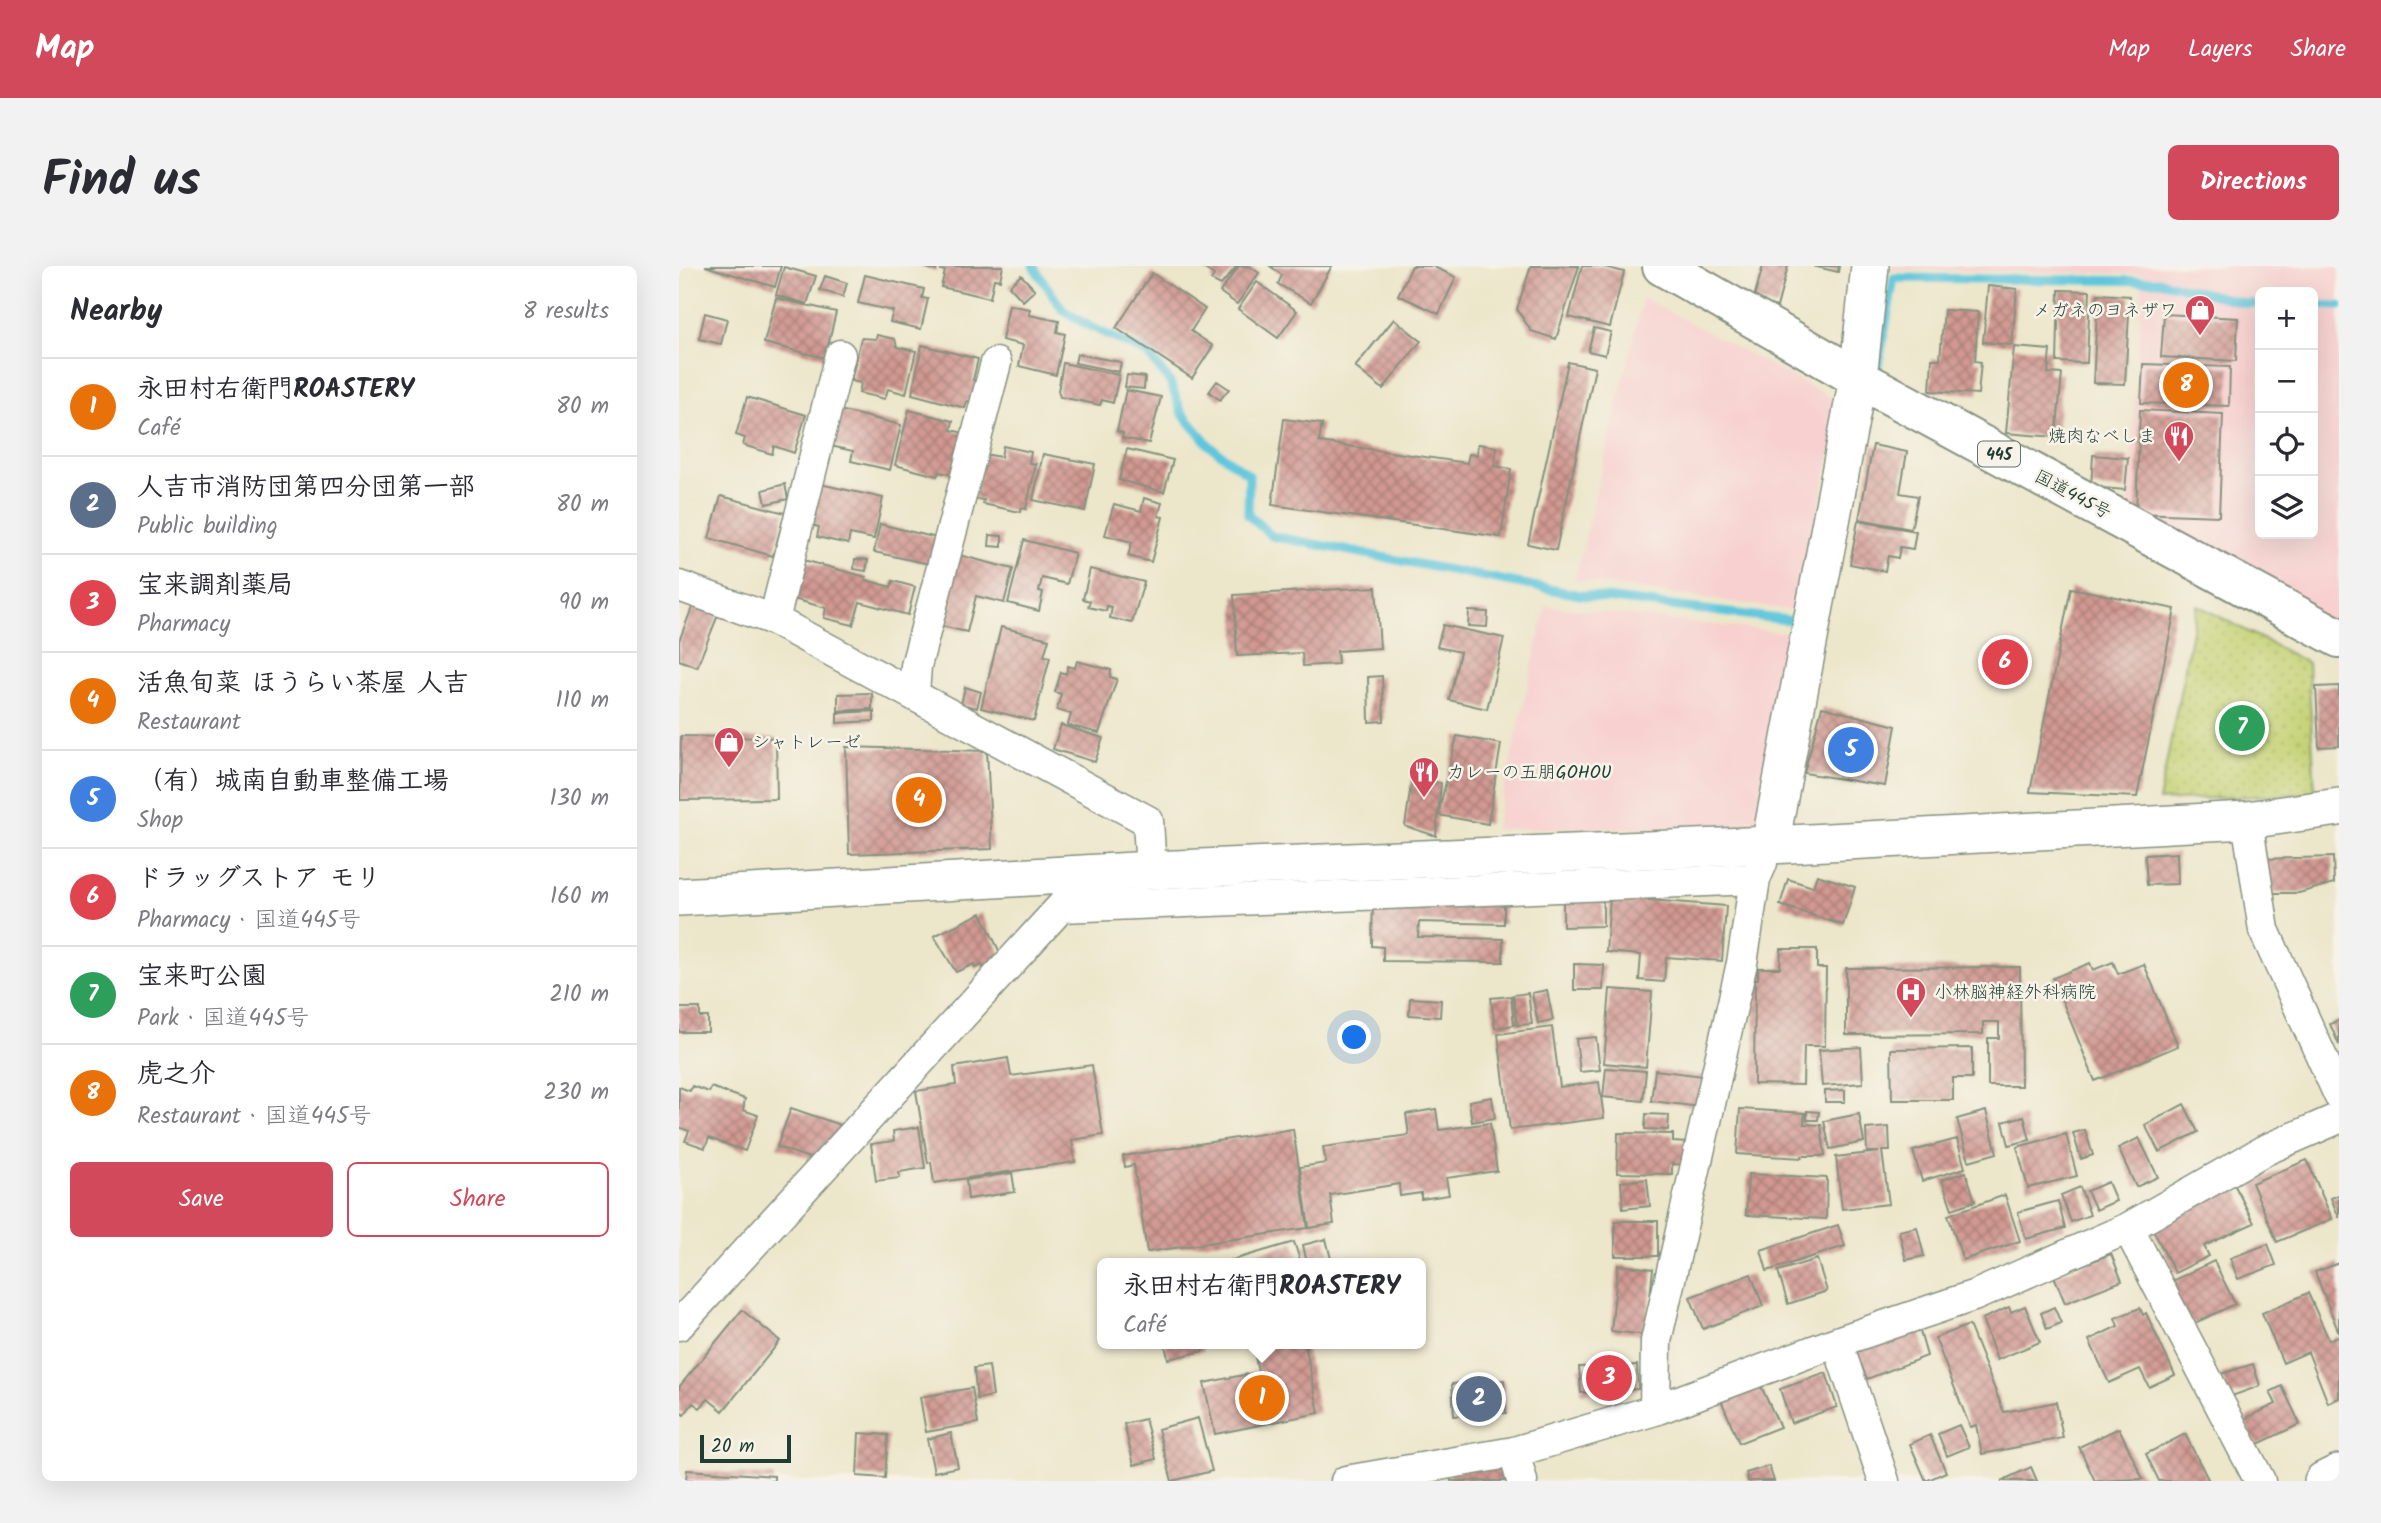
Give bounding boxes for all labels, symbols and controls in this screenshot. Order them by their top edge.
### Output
text: Map [35,23,95,76]
text: Map [2108,30,2150,69]
text: Layers [2188,30,2252,69]
text: Share [2290,30,2346,69]
text: Find us [42,143,200,221]
button: Directions [2168,145,2339,220]
map controls [2255,287,2318,539]
button: + [2255,287,2318,350]
text: Nearby [70,288,162,336]
shop icon: メガネのヨネザワ [2183,293,2217,337]
text: 8 results [523,294,609,330]
place label: メガネのヨネザワ [2033,297,2177,326]
button: − [2255,350,2318,413]
pin: 8 [2163,359,2209,411]
text: 永田村右衛門ROASTERY [137,369,414,411]
text: 1 [90,389,96,425]
text: 80 m [556,389,609,425]
text: Café [137,411,180,447]
button: locate [2255,413,2318,476]
restaurant icon: 焼肉なべしま [2162,419,2196,463]
place label: 焼肉なべしま [2048,423,2156,452]
road number: 445 [1978,442,2020,466]
street label: 国道445号 [2029,463,2116,528]
text: 人吉市消防団第四分団第一部 [137,467,475,509]
button: layers [2255,476,2318,539]
text: 2 [86,487,100,523]
text: 80 m [556,487,609,523]
text: Public building [137,509,278,545]
text: 宝来調剤薬局 [137,565,293,607]
text: 3 [87,585,99,621]
text: 90 m [559,585,609,621]
text: Pharmacy [137,607,230,643]
pin: 6 [1982,636,2028,688]
text: 活魚旬菜 ほうらい茶屋 人吉 [137,663,469,705]
text: 4 [87,683,99,719]
text: 110 m [556,683,609,719]
pin: 7 [2219,702,2265,754]
text: Restaurant [137,705,241,741]
pin: 5 [1828,724,1874,776]
shop icon: シャトレーゼ [712,725,746,769]
place label: シャトレーゼ [752,729,861,758]
restaurant icon: カレーの五朋GOHOU [1407,755,1441,799]
place label: カレーの五朋GOHOU [1447,759,1612,788]
text: （有）城南自動車整備工場 [137,761,449,803]
pin: 4 [896,774,942,826]
text: 5 [87,781,99,817]
text: 130 m [550,781,609,817]
text: Shop [137,803,183,839]
text: ドラッグストア モリ [137,858,382,900]
text: 6 [87,879,99,915]
text: 160 m [550,879,609,915]
text: Pharmacy · 国道445号 [137,903,361,939]
text: 宝来町公園 [137,956,267,998]
hospital icon: 小林脳神経外科病院 [1894,975,1928,1019]
text: 7 [88,977,98,1013]
text: 210 m [549,977,609,1013]
place label: 小林脳神経外科病院 [1934,979,2096,1008]
text: Park · 国道445号 [137,1001,309,1037]
your location [1337,1020,1371,1054]
text: 虎之介 [137,1054,215,1096]
text: 8 [86,1075,100,1111]
text: 230 m [543,1075,609,1111]
text: Restaurant · 国道445号 [137,1099,372,1135]
button: Save [70,1162,333,1237]
button: Share [347,1162,609,1237]
popup [1097,1258,1426,1349]
text: 永田村右衛門ROASTERY [1123,1266,1400,1308]
text: Café [1123,1308,1166,1344]
pin: 3 [1586,1352,1632,1404]
pin: 1 [1239,1372,1285,1424]
pin: 2 [1456,1373,1502,1425]
scale bar [700,1432,791,1464]
text: 20 m [711,1432,754,1462]

